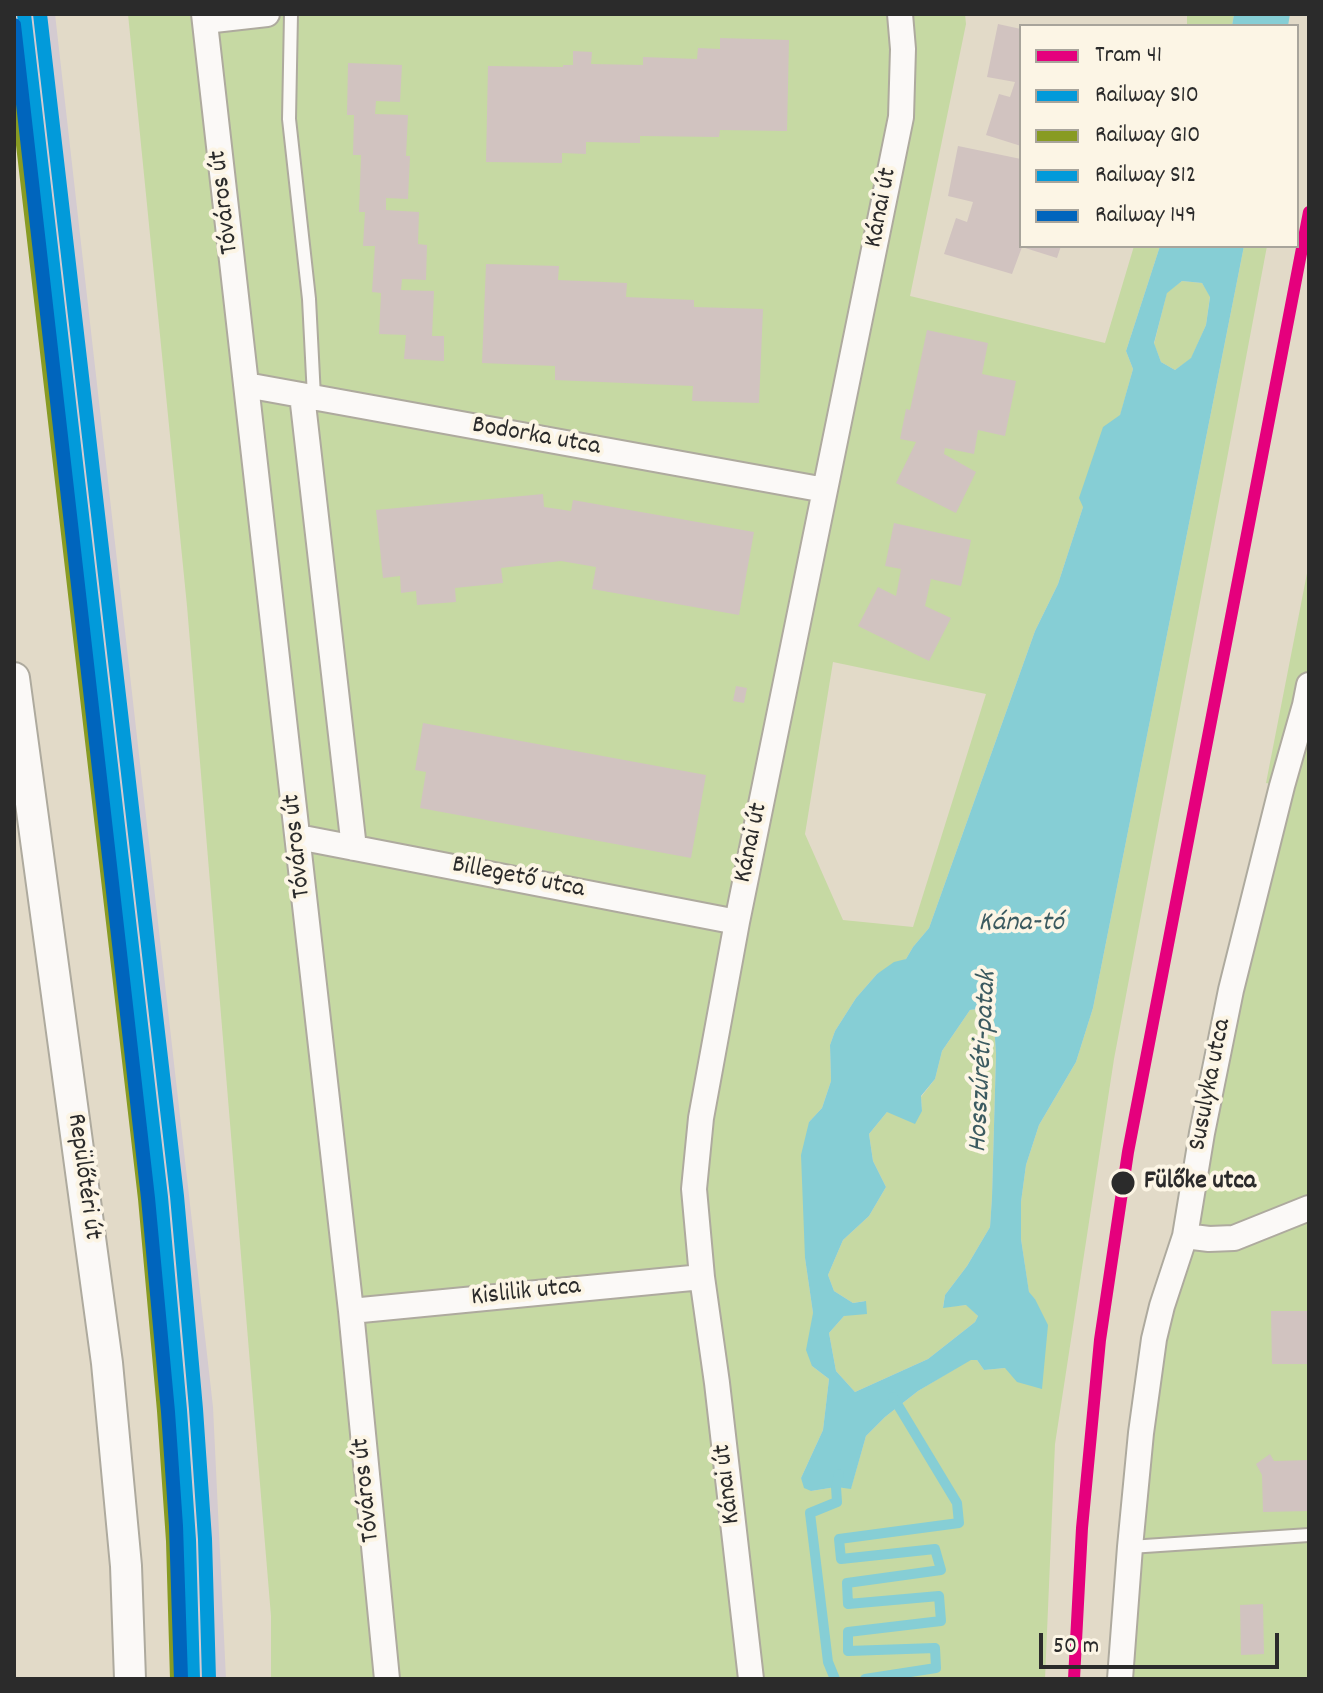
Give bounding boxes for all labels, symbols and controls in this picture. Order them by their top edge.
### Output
legend [1019,24,1299,248]
text: Tram 41 [1095,39,1162,73]
text: Railway S10 [1095,79,1199,113]
text: Railway G10 [1095,119,1200,153]
street label: Tóváros út [204,148,248,256]
text: Railway S12 [1095,159,1196,193]
street label: Kánai út [860,165,906,251]
text: Railway 149 [1095,199,1196,233]
street label: Bodorka utca [469,411,603,465]
street label: Tóváros út [278,792,320,900]
street label: Kánai út [729,800,777,886]
street label: Billegető utca [449,851,587,907]
water label: Kána-tó [978,908,1064,942]
water label: Hosszúréti-patak [963,970,1007,1154]
street label: Susulyka utca [1184,1016,1240,1154]
street label: Repülőtéri út [58,1112,106,1242]
place label: Fülőke utca [1144,1167,1256,1199]
marker: Fülőke utca [1109,1169,1137,1197]
street label: Kislilik utca [470,1273,582,1315]
street label: Tóváros út [347,1436,389,1544]
street label: Kánai út [709,1442,749,1526]
scale bar [1043,1617,1283,1667]
text: 50 m [1053,1630,1099,1664]

